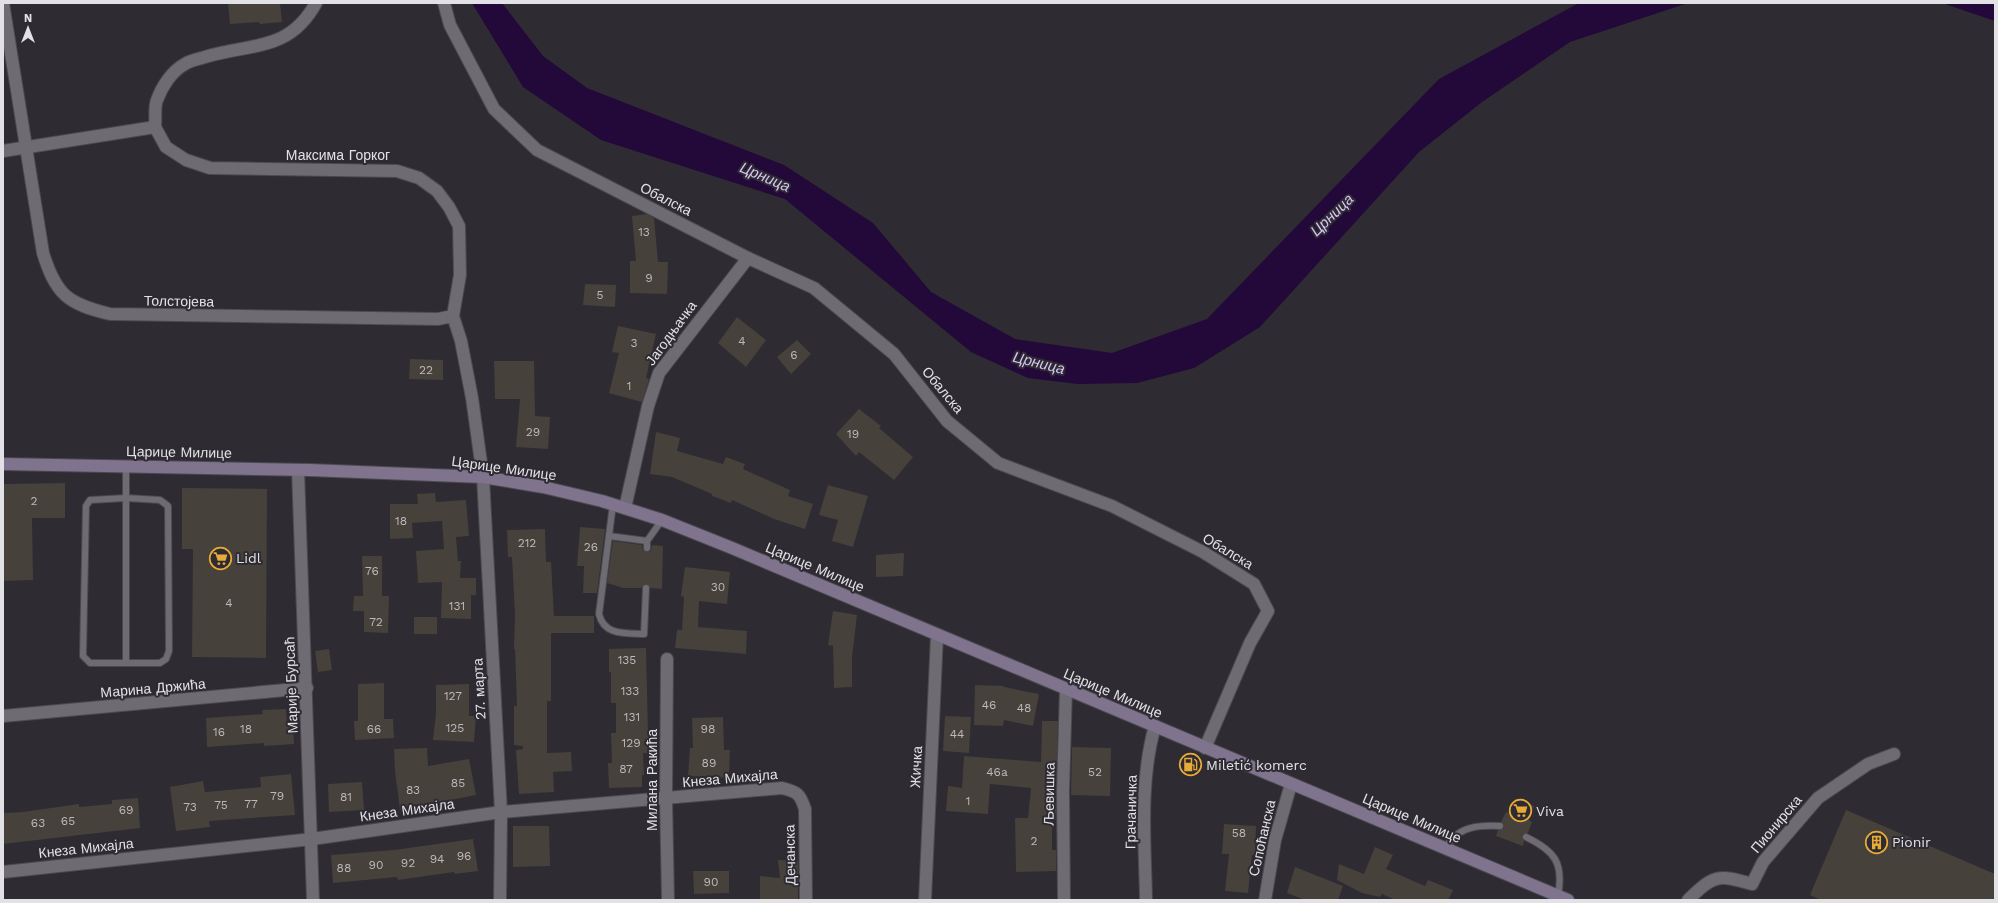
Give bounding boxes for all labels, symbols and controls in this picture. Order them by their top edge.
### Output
north arrow [8,8,48,48]
text: N [24,12,32,25]
street label: Максима Горког [286,147,390,163]
water label: Црница [737,158,793,196]
street label: Обалска [638,179,695,219]
water label: Црница [1307,190,1357,240]
house number: 13 [638,225,650,239]
house number: 9 [645,271,653,285]
house number: 5 [597,288,604,302]
street label: Толстојева [144,292,214,310]
street label: Јагодњачка [642,298,700,368]
house number: 4 [738,334,746,348]
house number: 3 [631,336,638,350]
house number: 6 [790,348,798,362]
water label: Црница [1011,348,1067,378]
house number: 22 [419,363,433,377]
street label: Обалска [919,363,967,417]
house number: 1 [627,379,631,393]
house number: 29 [526,425,540,439]
house number: 19 [847,427,859,441]
street label: Царице Милице [126,443,232,461]
street label: Царице Милице [451,453,558,483]
house number: 2 [31,494,38,508]
house number: 18 [395,514,407,528]
street label: Обалска [1200,530,1256,572]
house number: 212 [518,536,536,550]
street label: Царице Милице [763,539,867,595]
house number: 26 [584,540,598,554]
supermarket icon: Lidl [207,545,233,571]
place label: Lidl [236,550,262,566]
house number: 76 [365,564,379,578]
house number: 30 [711,580,725,594]
house number: 4 [225,596,233,610]
house number: 131 [449,599,465,613]
house number: 72 [369,615,383,629]
street label: Марије Бурсаћ [281,636,301,734]
house number: 135 [618,653,636,667]
street label: 27. марта [469,658,489,720]
street label: Царице Милице [1061,665,1165,721]
street label: Марина Држића [100,675,206,701]
house number: 133 [621,684,639,698]
house number: 127 [444,689,462,703]
house number: 46 [982,698,996,712]
house number: 48 [1017,701,1031,715]
house number: 131 [624,710,640,724]
house number: 125 [446,721,464,735]
house number: 18 [240,722,252,736]
house number: 66 [367,722,381,736]
house number: 98 [701,722,715,736]
house number: 16 [213,725,225,739]
house number: 44 [950,727,964,741]
street label: Милана Ракића [644,729,660,831]
house number: 129 [621,736,641,750]
street label: Жичка [907,745,925,789]
fuel station icon: Miletić komerc [1177,752,1203,778]
house number: 89 [702,756,716,770]
place label: Miletić komerc [1206,757,1307,773]
house number: 87 [619,762,633,776]
street label: Љевишка [1040,762,1058,826]
house number: 46a [986,765,1008,779]
house number: 52 [1088,765,1102,779]
street label: Кнеза Михајла [682,766,778,790]
street label: Грачаничка [1122,775,1140,849]
house number: 85 [451,776,465,790]
house number: 83 [406,783,420,797]
house number: 79 [270,789,284,803]
house number: 81 [340,790,352,804]
street label: Царице Милице [1360,790,1464,846]
street label: Пионирска [1747,792,1805,856]
house number: 1 [966,794,970,808]
street label: Кнеза Михајла [359,795,456,825]
house number: 77 [244,797,258,811]
house number: 75 [214,798,228,812]
street label: Сопоћанска [1245,798,1279,878]
supermarket icon: Viva [1508,798,1534,824]
house number: 73 [183,800,197,814]
house number: 69 [119,803,133,817]
place label: Viva [1536,803,1564,819]
house number: 65 [61,814,75,828]
house number: 63 [31,816,45,830]
street label: Дечанска [781,824,799,886]
house number: 58 [1232,826,1246,840]
building icon: Pionir [1863,829,1889,855]
house number: 2 [1031,834,1038,848]
place label: Pionir [1892,834,1931,850]
street label: Кнеза Михајла [38,835,135,861]
house number: 96 [457,849,471,863]
house number: 94 [430,852,444,866]
house number: 92 [401,856,415,870]
house number: 90 [369,858,383,872]
house number: 88 [337,861,351,875]
house number: 90 [704,875,718,889]

